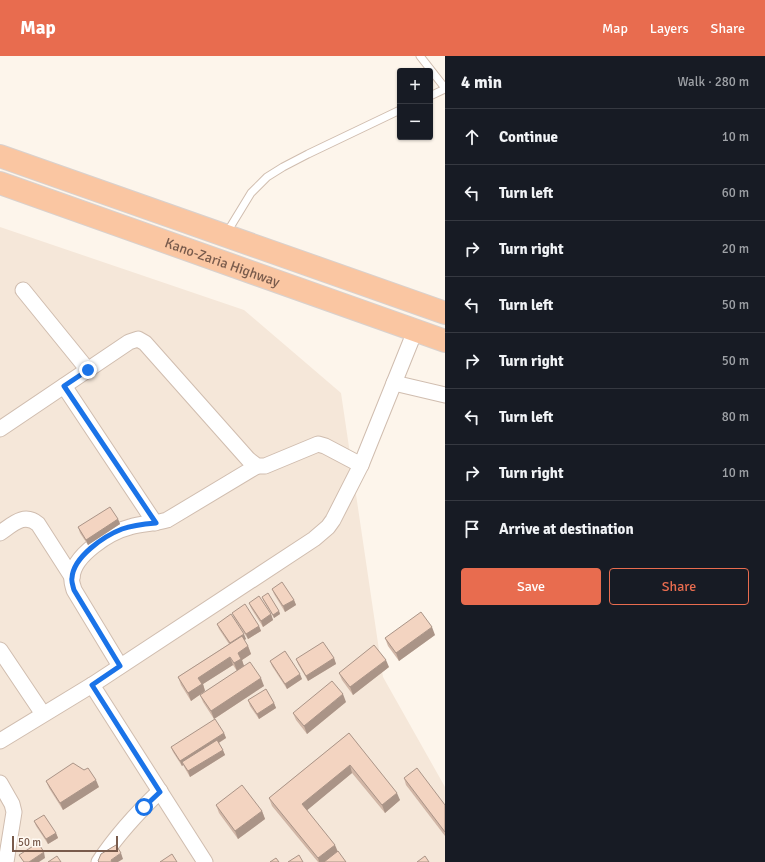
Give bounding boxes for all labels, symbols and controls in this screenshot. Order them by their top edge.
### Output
text: Map [20,16,56,40]
text: Map [602,20,628,37]
text: Layers [650,20,689,37]
text: Share [711,20,745,37]
map controls [397,68,433,140]
button: + [397,68,433,104]
text: 4 min [461,72,502,93]
text: Walk · 280 m [678,74,749,90]
button: − [397,104,433,140]
icon: ahead [461,126,483,148]
text: Continue [499,128,558,146]
text: 10 m [722,129,749,145]
icon: left [461,182,483,204]
text: Turn left [499,184,553,202]
text: 60 m [722,185,749,201]
street label: Kano-Zaria Highway [163,234,283,290]
icon: right [461,238,483,260]
text: Turn right [499,240,564,258]
text: 20 m [722,241,749,257]
icon: left [461,294,483,316]
text: Turn left [499,296,553,314]
text: 50 m [722,297,749,313]
icon: right [461,350,483,372]
text: Turn right [499,352,564,370]
text: 50 m [722,353,749,369]
route end [79,361,97,379]
icon: left [461,406,483,428]
text: Turn left [499,408,553,426]
text: 80 m [722,409,749,425]
icon: right [461,462,483,484]
text: Turn right [499,464,564,482]
text: 10 m [722,465,749,481]
icon: arrive [461,518,483,540]
text: Arrive at destination [499,520,634,538]
button: Save [461,568,601,605]
button: Share [609,568,749,605]
route start [135,798,153,816]
scale bar [12,834,118,853]
text: 50 m [18,836,41,849]

